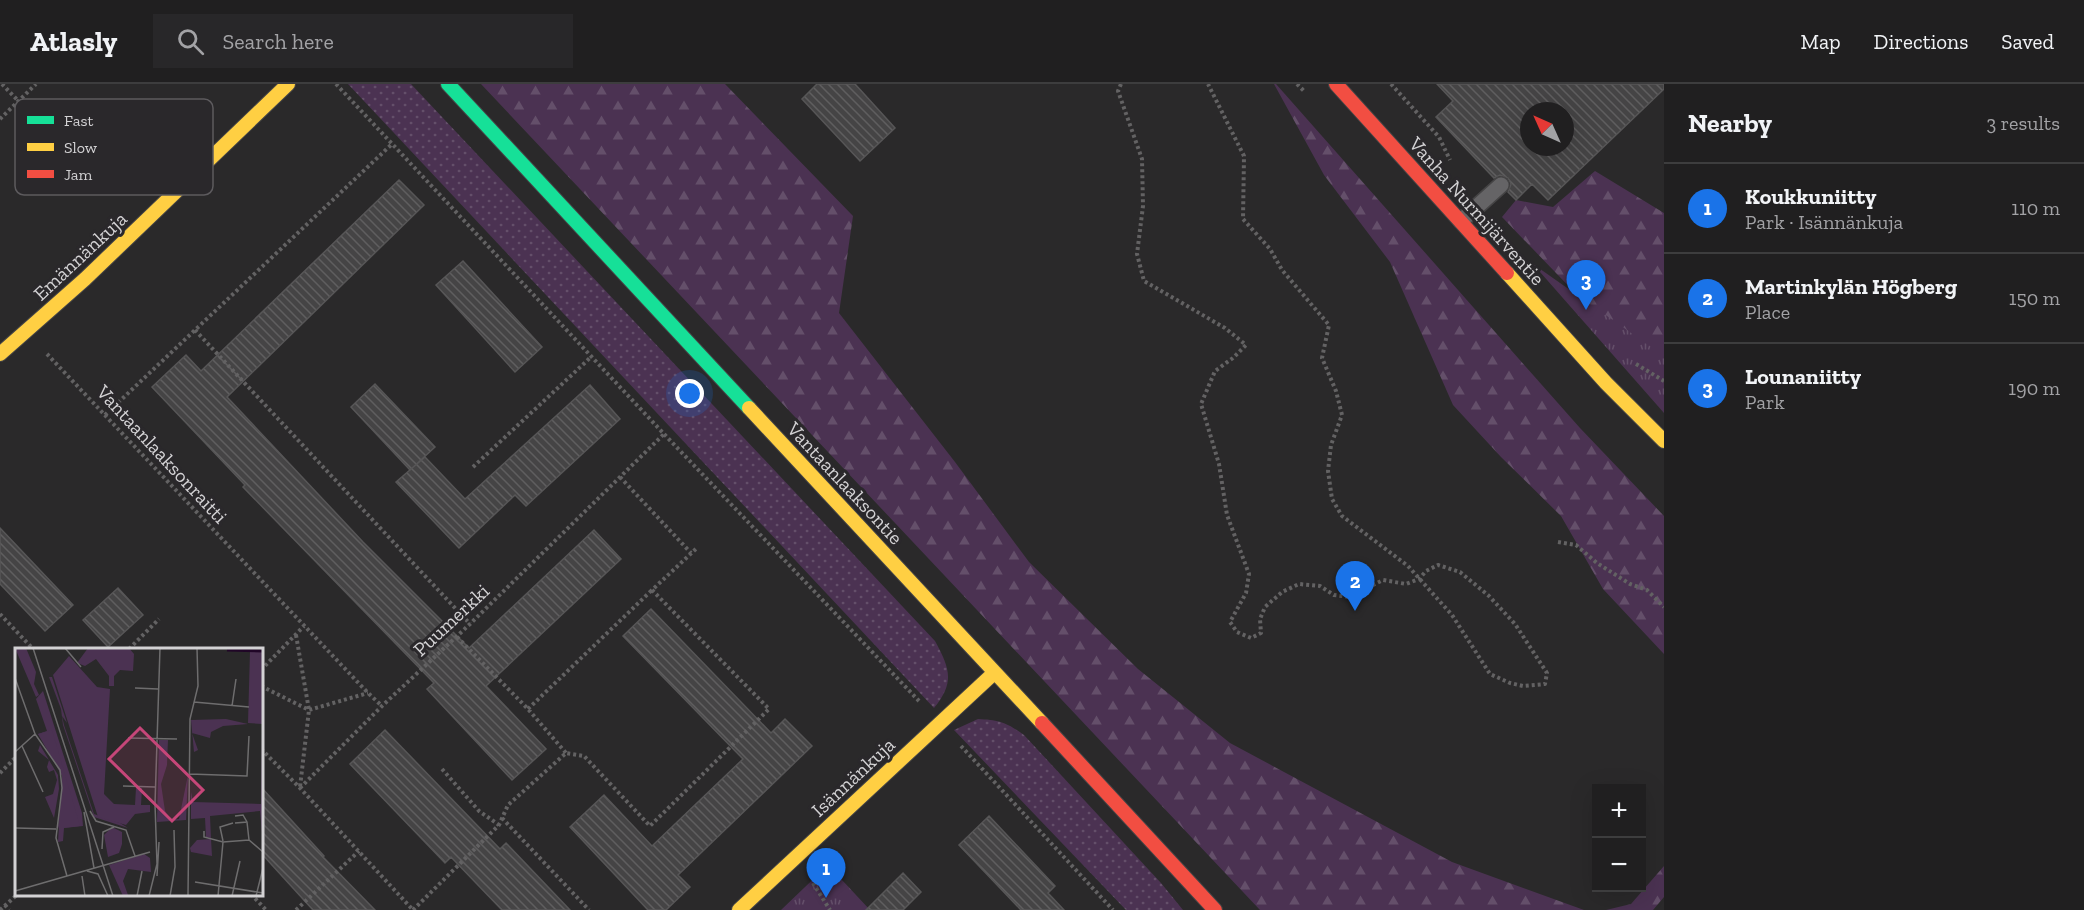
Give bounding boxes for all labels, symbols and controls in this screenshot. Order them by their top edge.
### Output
search box [153,14,573,68]
text: Atlasly [30,25,117,58]
icon: search [174,25,207,58]
text: Search here [222,28,334,55]
text: Map [1801,29,1841,54]
text: Directions [1874,29,1968,54]
text: Saved [2001,29,2054,54]
legend [15,99,213,195]
north arrow [1520,102,1574,156]
text: Nearby [1688,107,1772,139]
text: Fast [64,111,93,130]
text: 3 results [1986,111,2060,135]
street label: Vanha Nurmijärventie [1403,131,1550,290]
text: Slow [64,138,98,157]
text: Jam [64,165,93,184]
text: Koukkuniitty [1745,183,1876,210]
text: 1 [1703,196,1712,220]
text: 110 m [2011,196,2060,220]
street label: Emännänkuja [28,206,132,305]
text: Park · Isännänkuja [1745,210,1903,234]
pin: 3 [1566,260,1606,310]
text: Martinkylän Högberg [1745,273,1957,300]
text: 2 [1702,286,1713,310]
text: 150 m [2009,286,2060,310]
text: Place [1745,300,1790,324]
text: Lounaniitty [1745,363,1861,390]
text: 3 [1702,376,1713,400]
text: 190 m [2008,376,2060,400]
street label: Vantaanlaaksonraitti [91,379,233,529]
your location [675,379,704,408]
text: Park [1745,390,1785,414]
street label: Vantaanlaaksontie [781,416,908,549]
pin: 2 [1336,562,1374,611]
street label: Puumerkki [408,578,494,661]
inset map [15,648,262,895]
street label: Isännänkuja [806,732,900,822]
map controls [1592,784,1646,892]
button: + [1592,784,1646,838]
button: − [1592,838,1646,892]
pin: 1 [806,848,846,898]

